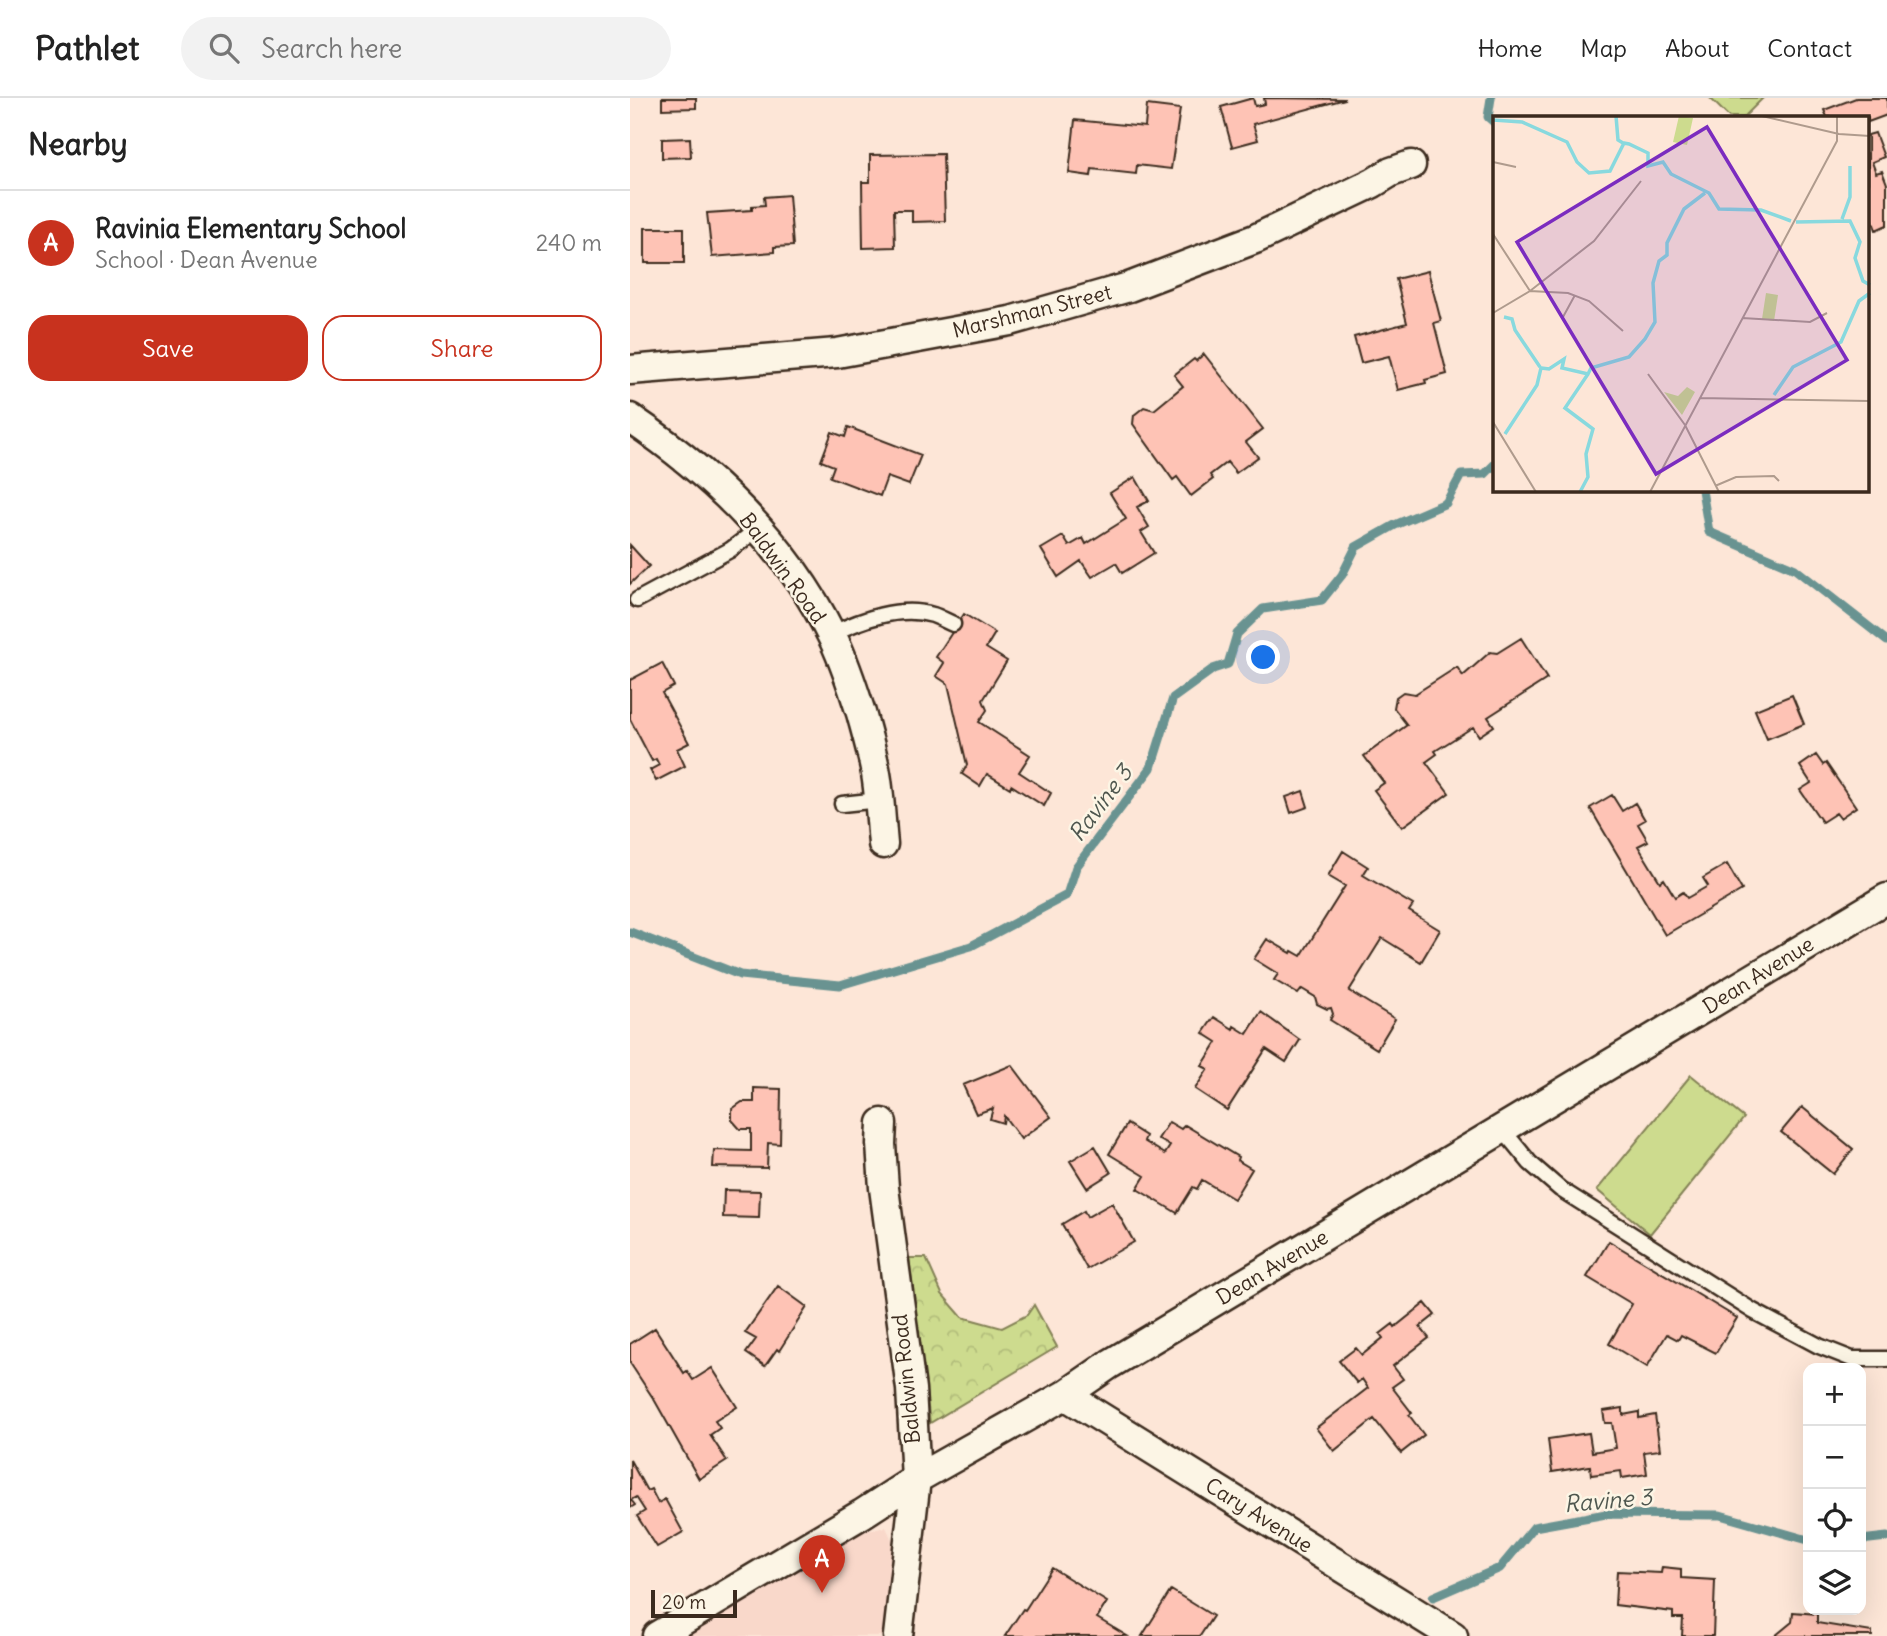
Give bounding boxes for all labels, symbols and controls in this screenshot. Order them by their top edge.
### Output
search box [181,17,671,80]
text: Pathlet [35,27,139,69]
icon: search [205,29,243,67]
text: Search here [261,32,402,65]
text: Home [1478,33,1542,63]
text: Map [1580,33,1627,63]
text: About [1665,33,1729,63]
text: Contact [1767,33,1852,63]
inset map [1493,116,1870,492]
text: Nearby [28,125,128,163]
text: Ravinia Elementary School [95,212,406,245]
text: A [44,228,58,257]
text: 240 m [536,228,602,257]
text: School · Dean Avenue [95,245,318,274]
street label: Marshman Street [950,278,1114,344]
button: Save [28,315,308,381]
button: Share [322,315,602,381]
street label: Baldwin Road [734,507,832,629]
your location [1246,640,1280,674]
water label: Ravine 3 [1062,757,1140,847]
street label: Dean Avenue [1698,930,1818,1020]
street label: Dean Avenue [1211,1223,1333,1311]
street label: Baldwin Road [886,1313,926,1445]
map controls [1803,1363,1866,1615]
button: + [1803,1363,1866,1426]
button: − [1803,1426,1866,1489]
street label: Cary Avenue [1200,1471,1318,1559]
water label: Ravine 3 [1563,1481,1656,1518]
button: locate [1803,1489,1866,1552]
pin: A [799,1535,845,1593]
button: layers [1803,1552,1866,1615]
scale bar [651,1587,737,1619]
text: 20 m [662,1590,706,1614]

